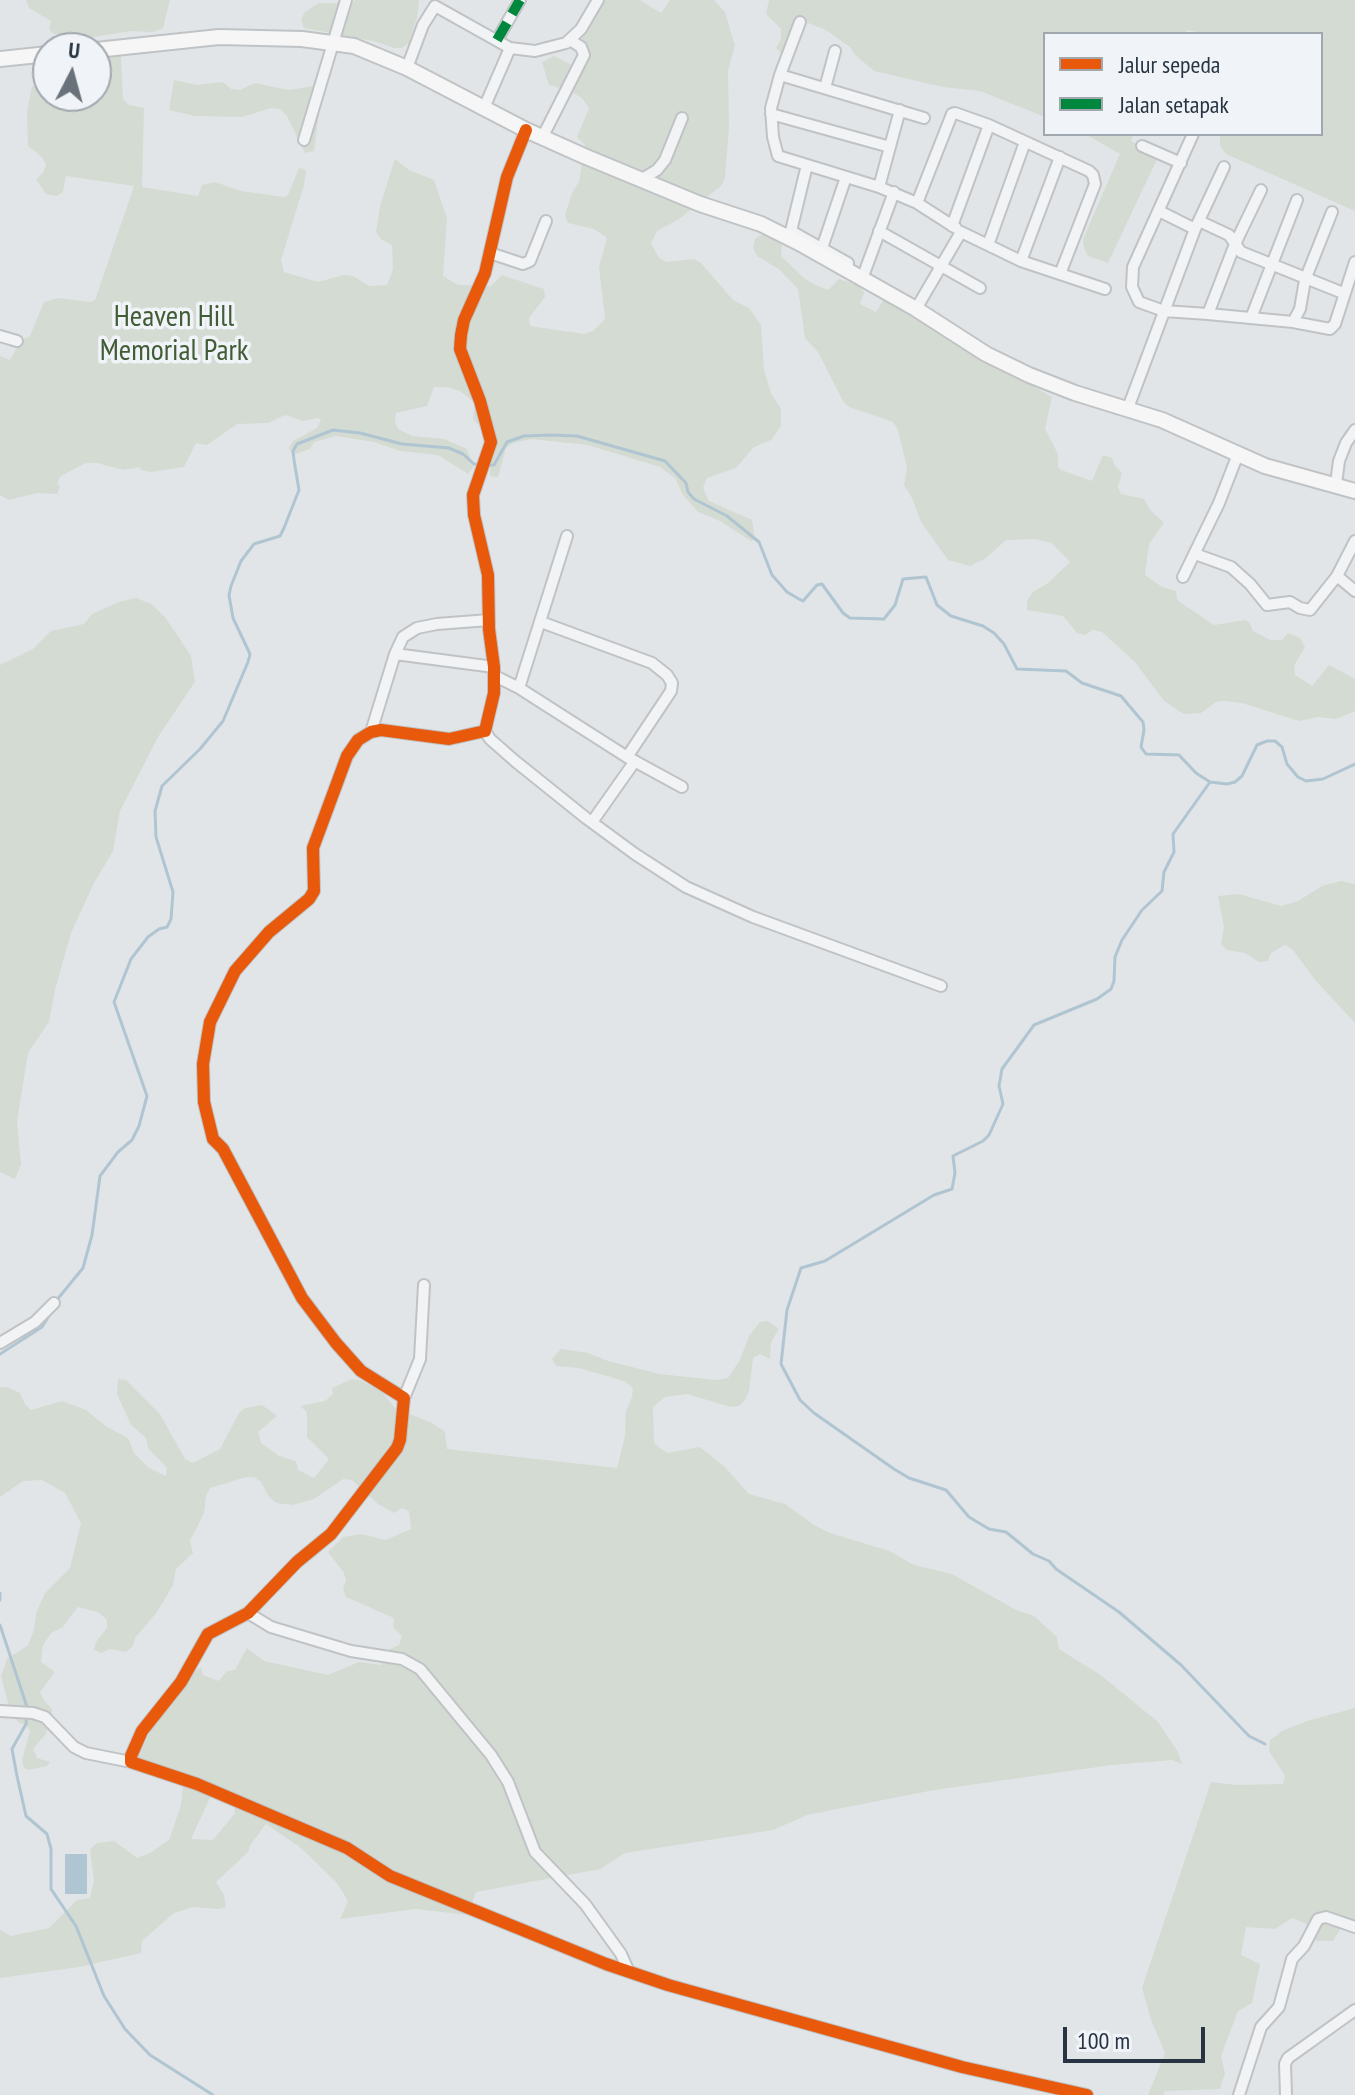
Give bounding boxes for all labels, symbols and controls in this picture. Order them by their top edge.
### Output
north arrow [32,32,112,112]
legend [1043,32,1323,136]
text: U [67,36,81,65]
text: Jalur sepeda [1119,49,1220,80]
text: Jalan setapak [1119,89,1229,120]
park label: Heaven Hill Memorial Park [100,299,248,370]
scale bar [1067,2011,1209,2061]
text: 100 m [1077,2025,1130,2056]

